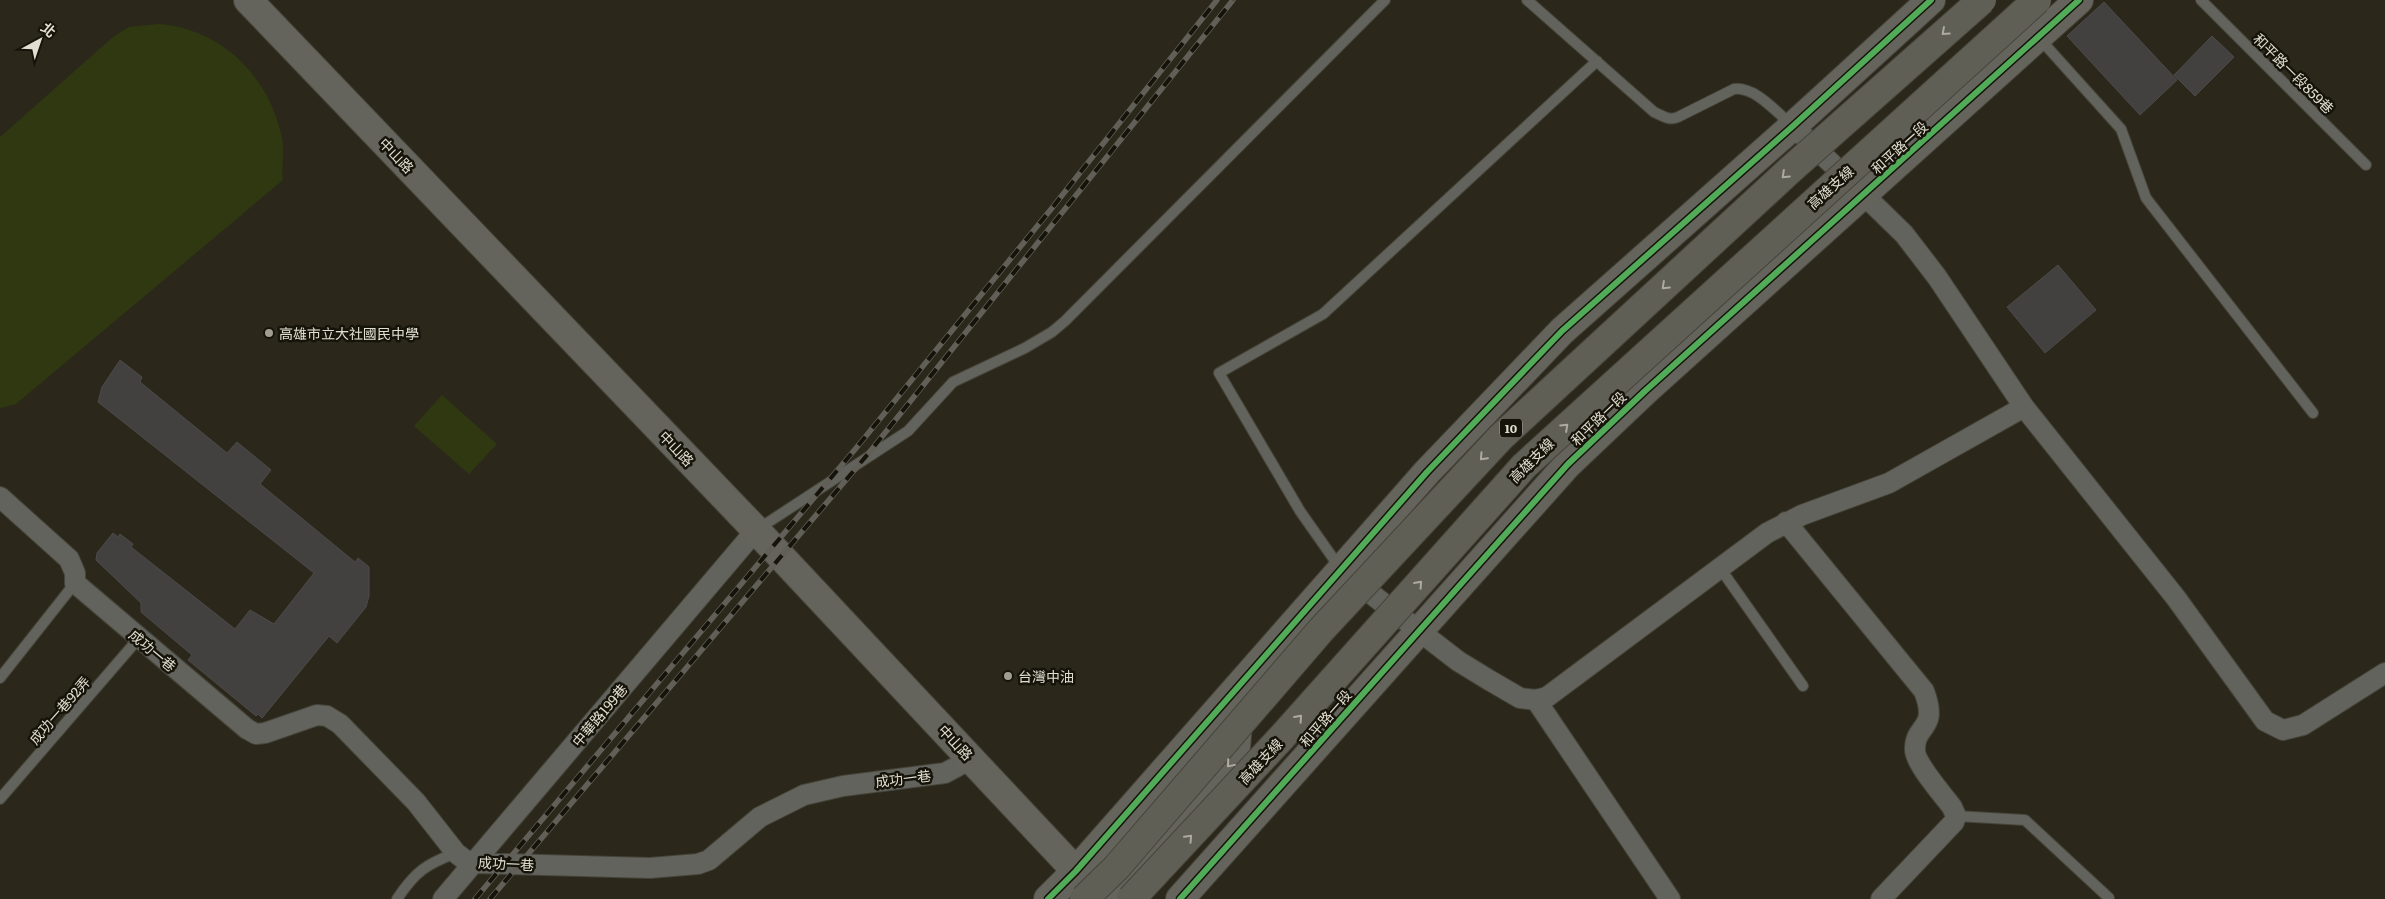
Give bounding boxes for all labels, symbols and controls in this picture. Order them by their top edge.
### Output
north arrow [15,15,65,65]
text: 北 [37,17,61,41]
one-way arrow [1942,27,1951,36]
street label: 和平路一段859巷 [2249,28,2339,118]
street label: 和平路一段 [1866,116,1932,178]
street label: 中山路 [375,133,419,177]
street label: 高雄支線 [1803,161,1857,213]
one-way arrow [1781,169,1790,178]
one-way arrow [1662,280,1671,289]
place label: 高雄市立大社國民中學 [279,323,419,343]
marker: 高雄市立大社國民中學 [263,327,275,339]
street label: 和平路一段 [1566,386,1630,450]
road number: 10 [1500,418,1522,438]
one-way arrow [1560,424,1569,433]
street label: 中山路 [655,426,699,470]
street label: 高雄支線 [1504,433,1558,487]
one-way arrow [1480,451,1489,460]
one-way arrow [1413,581,1421,590]
street label: 成功一巷 [125,624,181,676]
place label: 台灣中油 [1018,666,1074,686]
marker: 台灣中油 [1002,670,1014,682]
street label: 成功一巷92弄 [24,672,94,748]
street label: 中華路199巷 [567,679,631,751]
street label: 和平路一段 [1294,685,1356,751]
one-way arrow [1293,715,1302,724]
street label: 中山路 [934,720,978,764]
street label: 高雄支線 [1234,734,1286,788]
one-way arrow [1226,759,1235,768]
street label: 成功一巷 [874,765,932,791]
one-way arrow [1183,834,1192,843]
street label: 成功一巷 [478,852,534,874]

